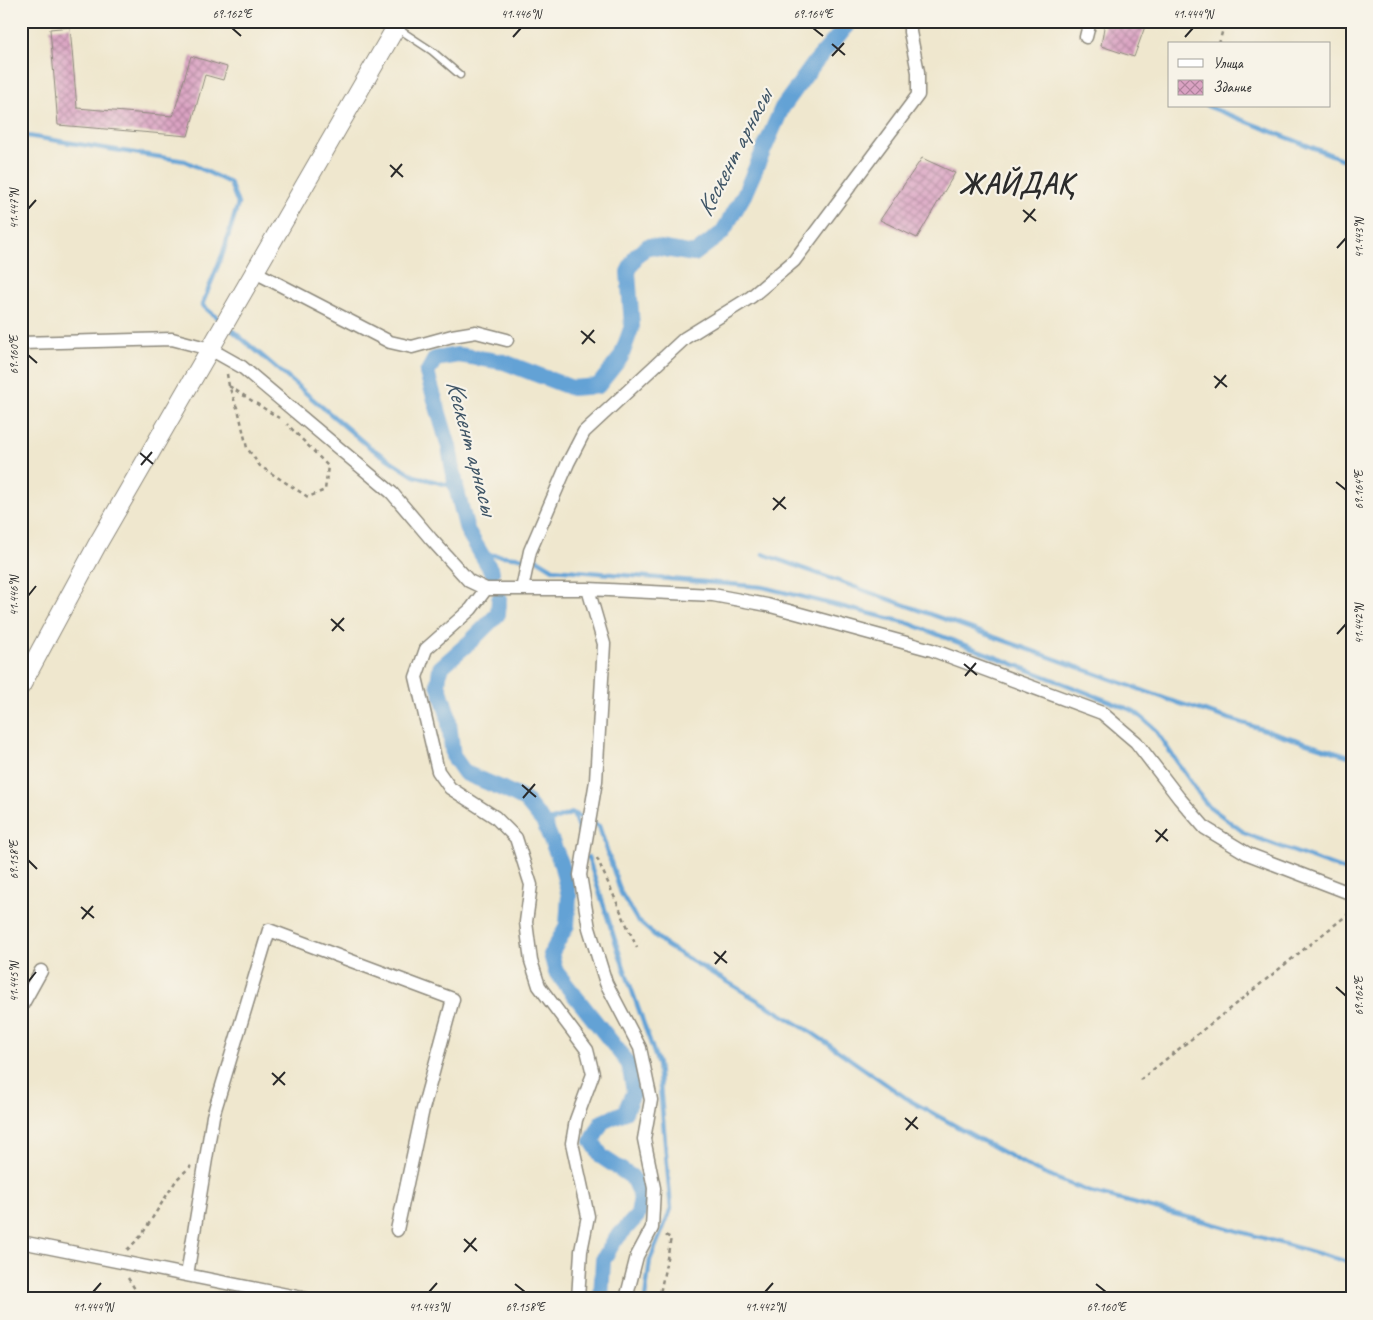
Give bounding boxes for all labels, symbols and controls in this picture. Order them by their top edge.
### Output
text: 69.162°E [212,6,253,22]
text: 41.446°N [501,6,543,22]
text: 69.164°E [793,6,834,22]
text: 41.444°N [1173,6,1215,22]
legend [1168,42,1330,108]
text: Улица [1213,54,1244,73]
text: Здание [1213,78,1252,97]
water label: Кескент арнасы [688,81,781,222]
district label: ЖАЙДАҚ [959,165,1078,202]
text: 41.447°N [6,187,22,229]
text: 41.443°N [1351,216,1367,258]
text: 69.160°E [6,334,22,375]
water label: Кескент арнасы [439,376,506,521]
text: 69.164°E [1351,469,1367,510]
text: 41.446°N [6,574,22,616]
text: 41.442°N [1351,602,1367,644]
text: 69.158°E [6,839,22,880]
text: 41.445°N [6,960,22,1002]
text: 69.162°E [1351,975,1367,1016]
text: 41.444°N [73,1299,115,1315]
text: 41.443°N [409,1299,451,1315]
text: 69.158°E [505,1299,546,1315]
text: 41.442°N [745,1299,787,1315]
text: 69.160°E [1086,1299,1127,1315]

